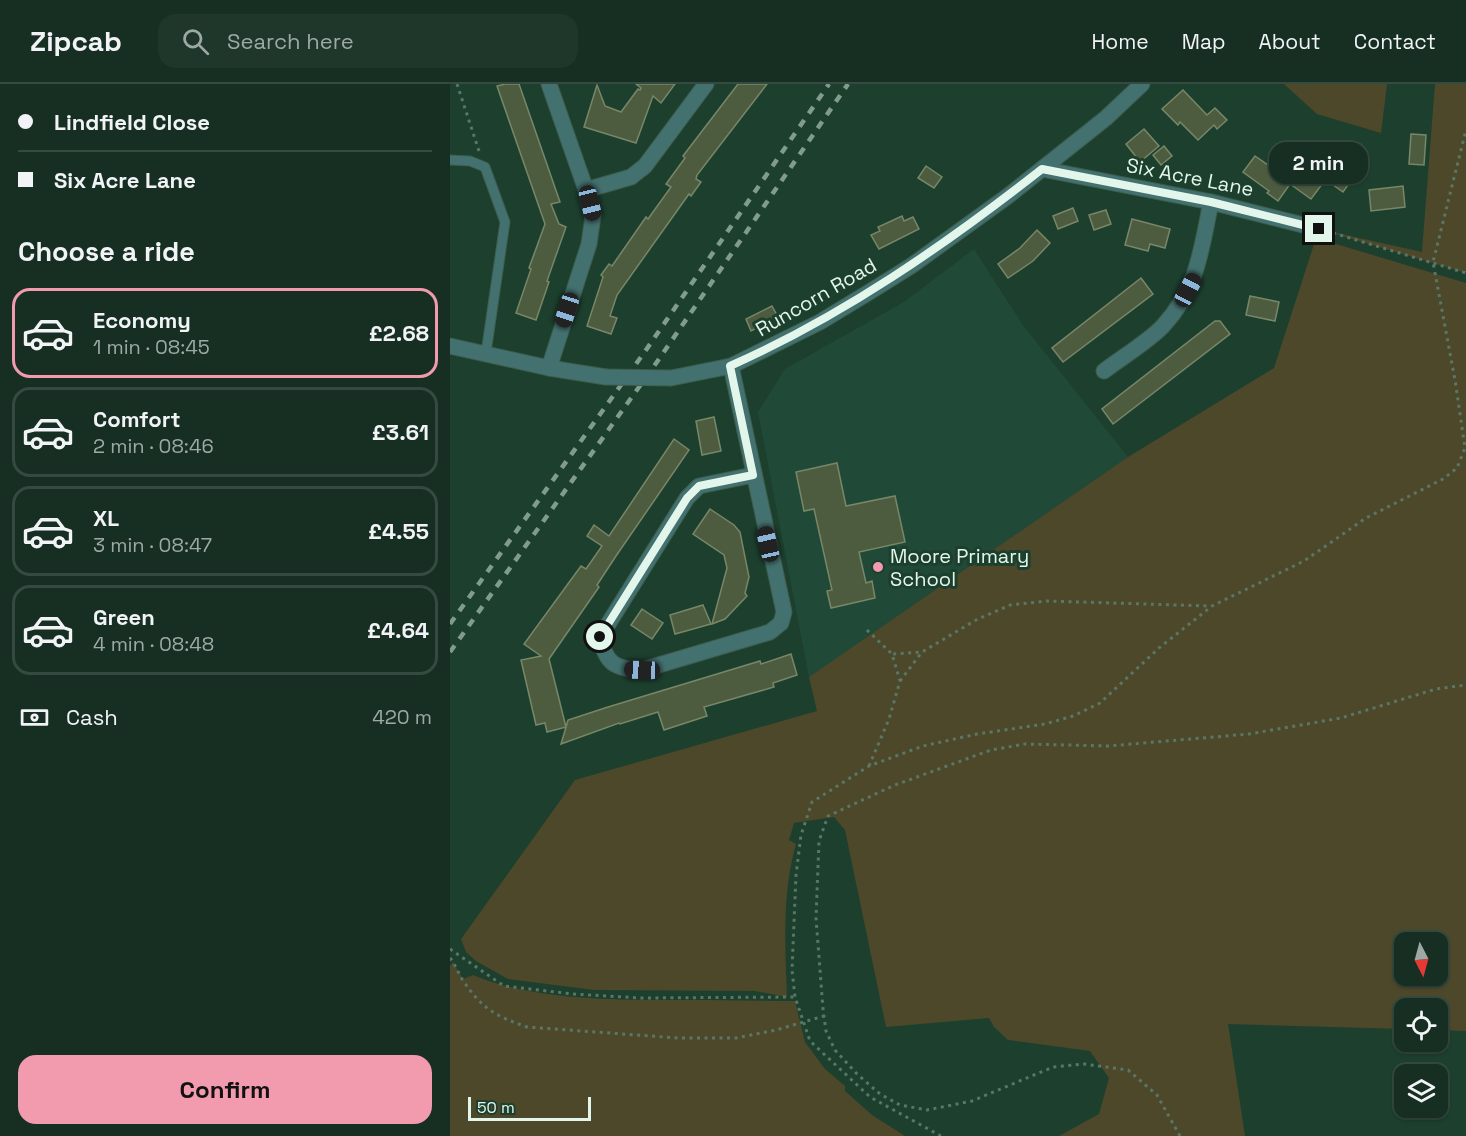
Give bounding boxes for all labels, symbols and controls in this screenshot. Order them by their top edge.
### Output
search box [158,14,578,68]
text: Zipcab [30,23,122,59]
icon: search [179,25,212,58]
text: Search here [227,27,354,55]
text: Home [1091,28,1149,55]
text: Map [1182,28,1226,55]
text: About [1259,28,1321,55]
text: Contact [1354,28,1436,55]
text: Lindfield Close [54,108,210,136]
callout: 2 min [1270,142,1368,184]
text: 2 min [1293,150,1344,176]
street label: Six Acre Lane [1124,152,1256,202]
text: Six Acre Lane [54,166,196,194]
car [577,183,603,223]
route end [1305,215,1332,242]
text: Choose a ride [18,234,195,269]
street label: Runcorn Road [751,252,881,342]
car [1172,270,1204,310]
car [553,290,581,330]
icon: car [21,306,75,360]
text: Economy [93,306,191,334]
text: £2.68 [369,319,429,347]
text: 1 min · 08:45 [93,334,210,360]
icon: car [21,405,75,459]
text: Comfort [93,405,181,433]
text: £3.61 [372,418,429,446]
text: 2 min · 08:46 [93,433,214,459]
icon: car [21,504,75,558]
text: XL [93,504,119,532]
text: £4.55 [368,517,429,545]
car [755,524,781,564]
text: 3 min · 08:47 [93,532,212,558]
place label: Moore Primary School [890,543,1029,592]
marker: Moore Primary School [871,560,885,574]
icon: car [21,603,75,657]
text: Green [93,603,155,631]
text: £4.64 [367,616,429,644]
route start [586,623,613,650]
text: 4 min · 08:48 [93,631,214,657]
car [624,660,660,680]
icon: cash [18,701,51,734]
text: Cash [66,703,118,731]
text: 420 m [372,704,432,730]
north arrow [1394,932,1448,986]
map controls [1394,932,1448,1118]
button: locate [1394,998,1448,1052]
button: Confirm [18,1055,432,1124]
button: layers [1394,1064,1448,1118]
scale bar [468,1094,591,1122]
text: 50 m [477,1097,515,1118]

